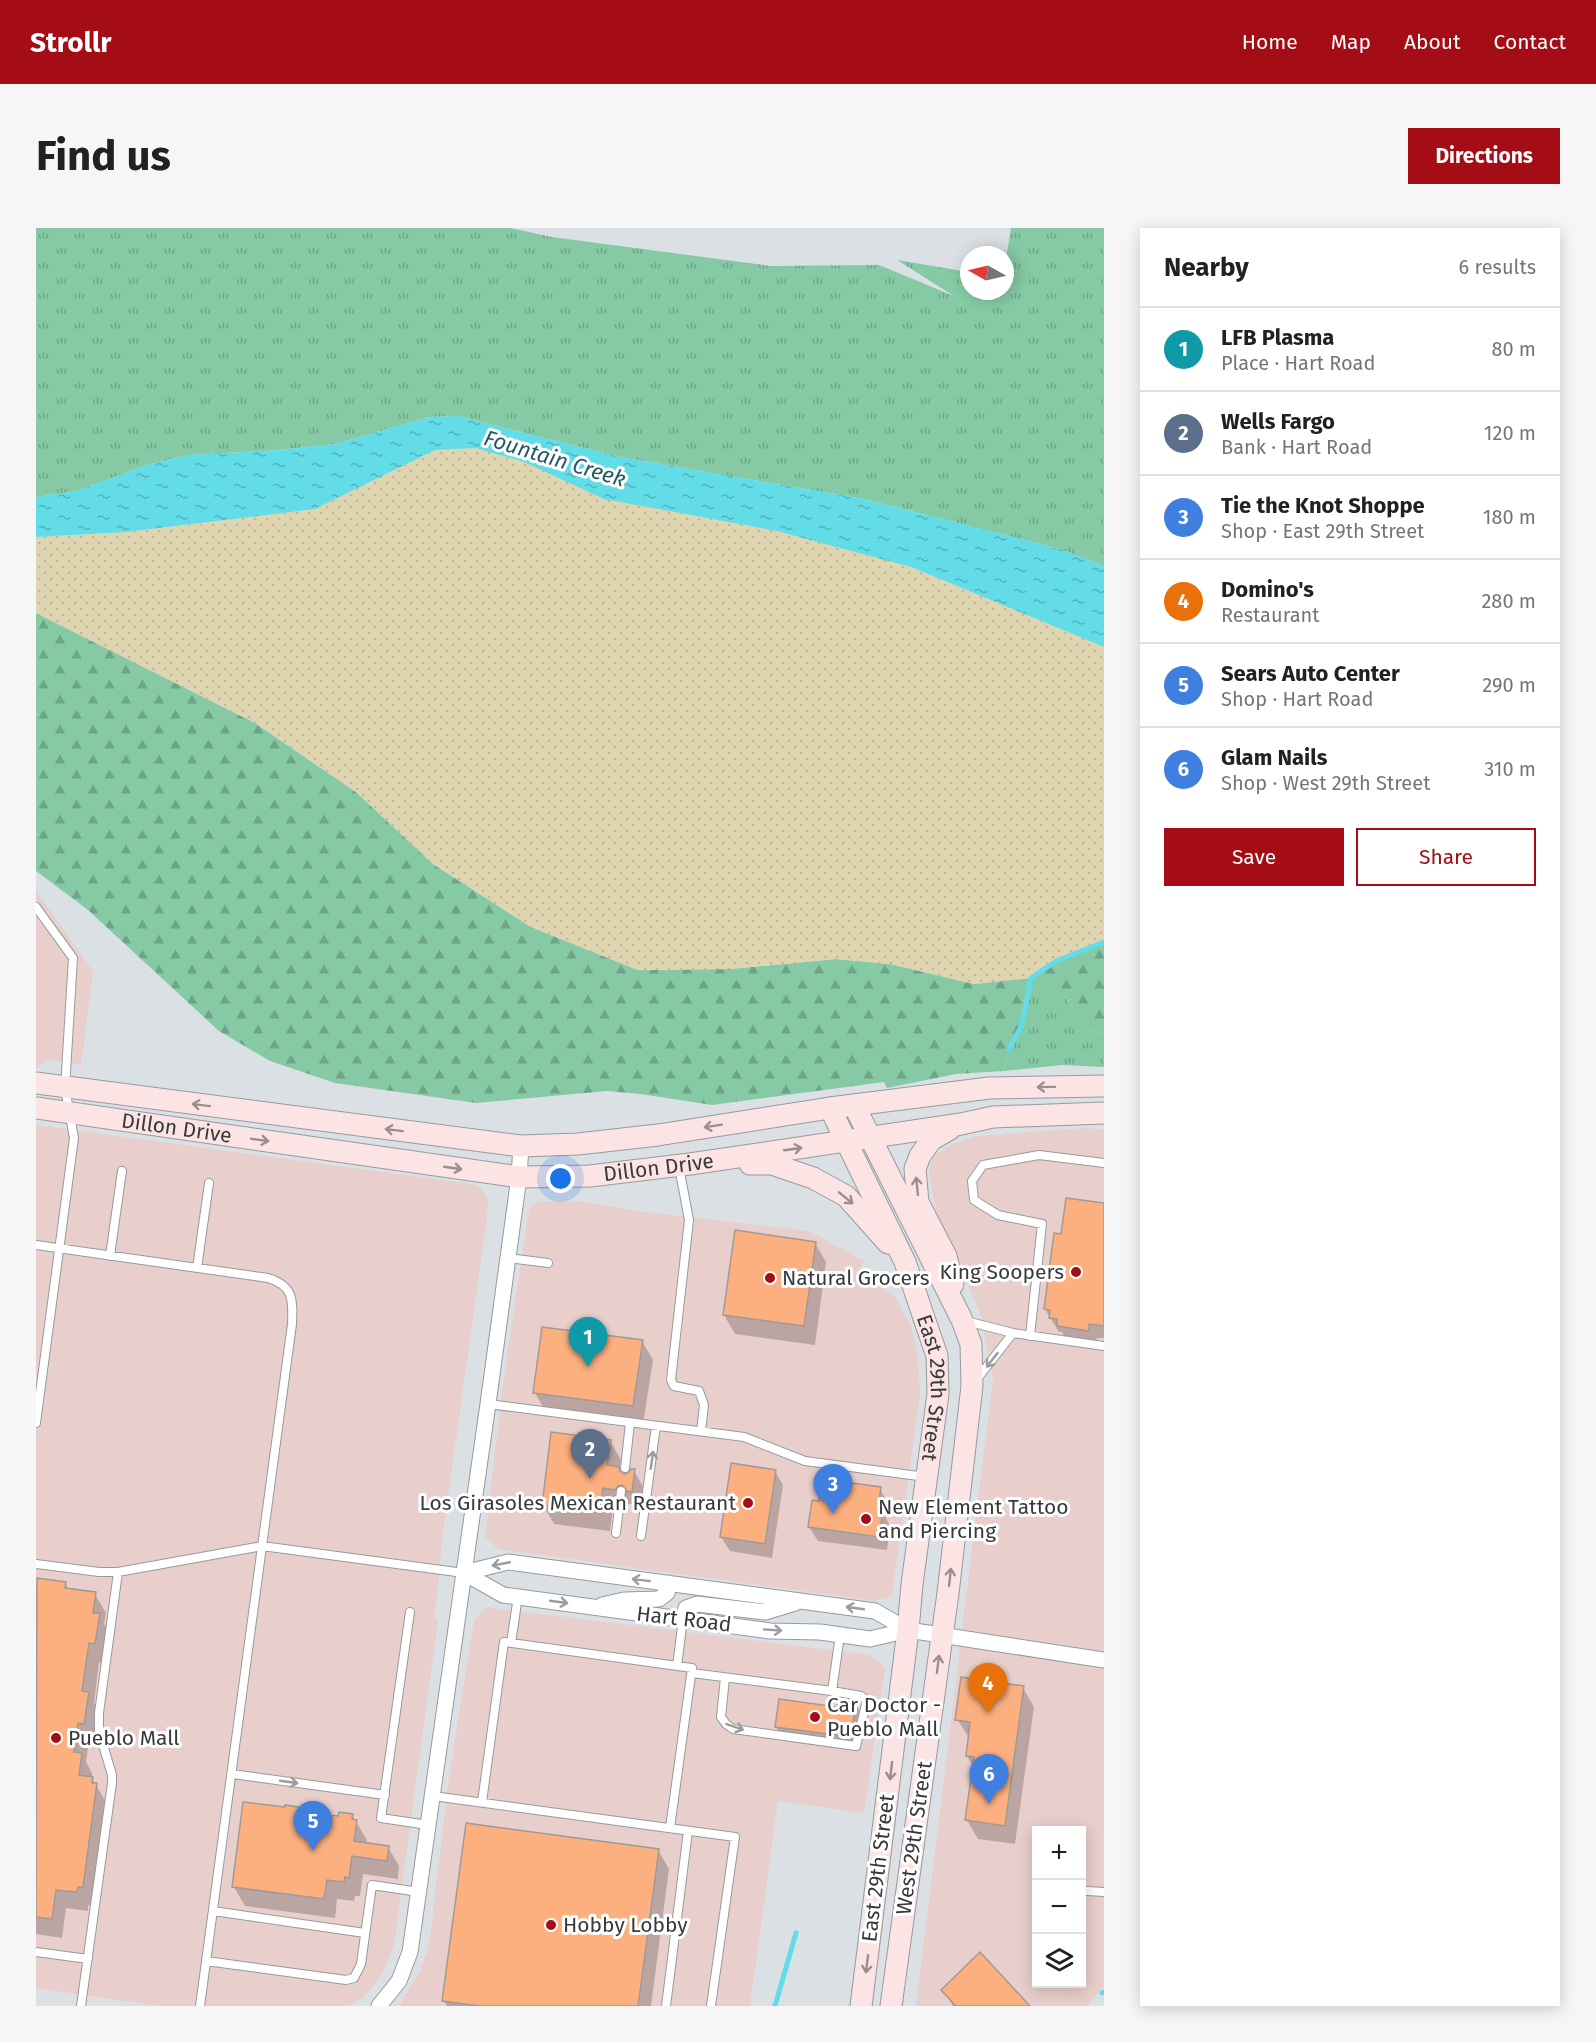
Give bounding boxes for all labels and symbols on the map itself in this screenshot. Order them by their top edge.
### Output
north arrow [960,246,1014,300]
water label: Fountain Creek [481,424,629,493]
one-way arrow [1036,1081,1056,1093]
one-way arrow [192,1100,211,1111]
street label: Dillon Drive [120,1107,233,1149]
one-way arrow [704,1121,724,1132]
one-way arrow [385,1125,405,1136]
one-way arrow [250,1134,270,1145]
one-way arrow [782,1143,802,1154]
street label: Dillon Drive [602,1148,716,1187]
one-way arrow [443,1162,463,1173]
your location [546,1164,575,1193]
one-way arrow [911,1176,922,1196]
one-way arrow [838,1191,854,1204]
place label: King Soopers [939,1259,1064,1285]
place label: Natural Grocers [782,1265,930,1291]
marker: King Soopers [1069,1265,1083,1279]
marker: Natural Grocers [763,1271,777,1285]
street label: East 29th Street [911,1311,951,1463]
pin: 1 [568,1318,608,1367]
one-way arrow [986,1351,999,1367]
pin: 2 [570,1430,610,1479]
one-way arrow [646,1451,657,1471]
pin: 3 [814,1464,852,1514]
place label: Los Girasoles Mexican Restaurant [420,1490,736,1516]
place label: New Element Tattoo and Piercing [878,1494,1069,1544]
marker: Los Girasoles Mexican Restaurant [741,1496,755,1510]
marker: New Element Tattoo and Piercing [859,1512,873,1526]
one-way arrow [492,1559,511,1570]
one-way arrow [945,1568,956,1588]
one-way arrow [631,1574,651,1585]
one-way arrow [548,1597,568,1608]
street label: Hart Road [635,1600,733,1638]
one-way arrow [845,1603,865,1614]
one-way arrow [762,1625,782,1636]
one-way arrow [932,1655,943,1674]
pin: 4 [968,1664,1008,1713]
place label: Car Doctor - Pueblo Mall [827,1692,941,1742]
marker: Car Doctor - Pueblo Mall [808,1710,822,1724]
one-way arrow [726,1722,745,1733]
place label: Pueblo Mall [68,1725,180,1751]
marker: Pueblo Mall [49,1731,63,1745]
pin: 6 [970,1754,1008,1804]
street label: West 29th Street [890,1759,938,1917]
one-way arrow [885,1760,896,1780]
one-way arrow [279,1777,299,1788]
street label: East 29th Street [856,1792,900,1943]
pin: 5 [294,1802,332,1851]
place label: Hobby Lobby [563,1912,688,1938]
marker: Hobby Lobby [544,1918,558,1932]
one-way arrow [861,1954,872,1974]

